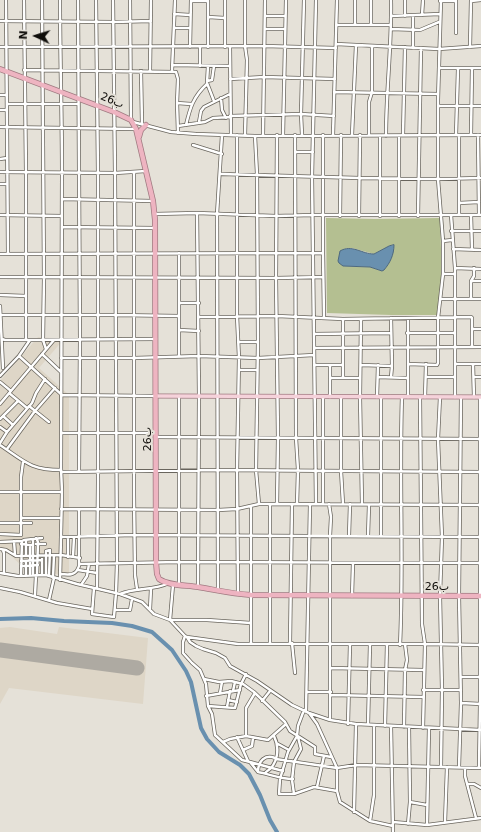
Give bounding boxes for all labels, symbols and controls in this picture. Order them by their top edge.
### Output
north arrow [16,16,56,56]
text: N [17,30,30,40]
street label: 26ب [98,90,126,112]
street label: 26ب [141,427,155,451]
street label: 26ب [425,580,449,594]

